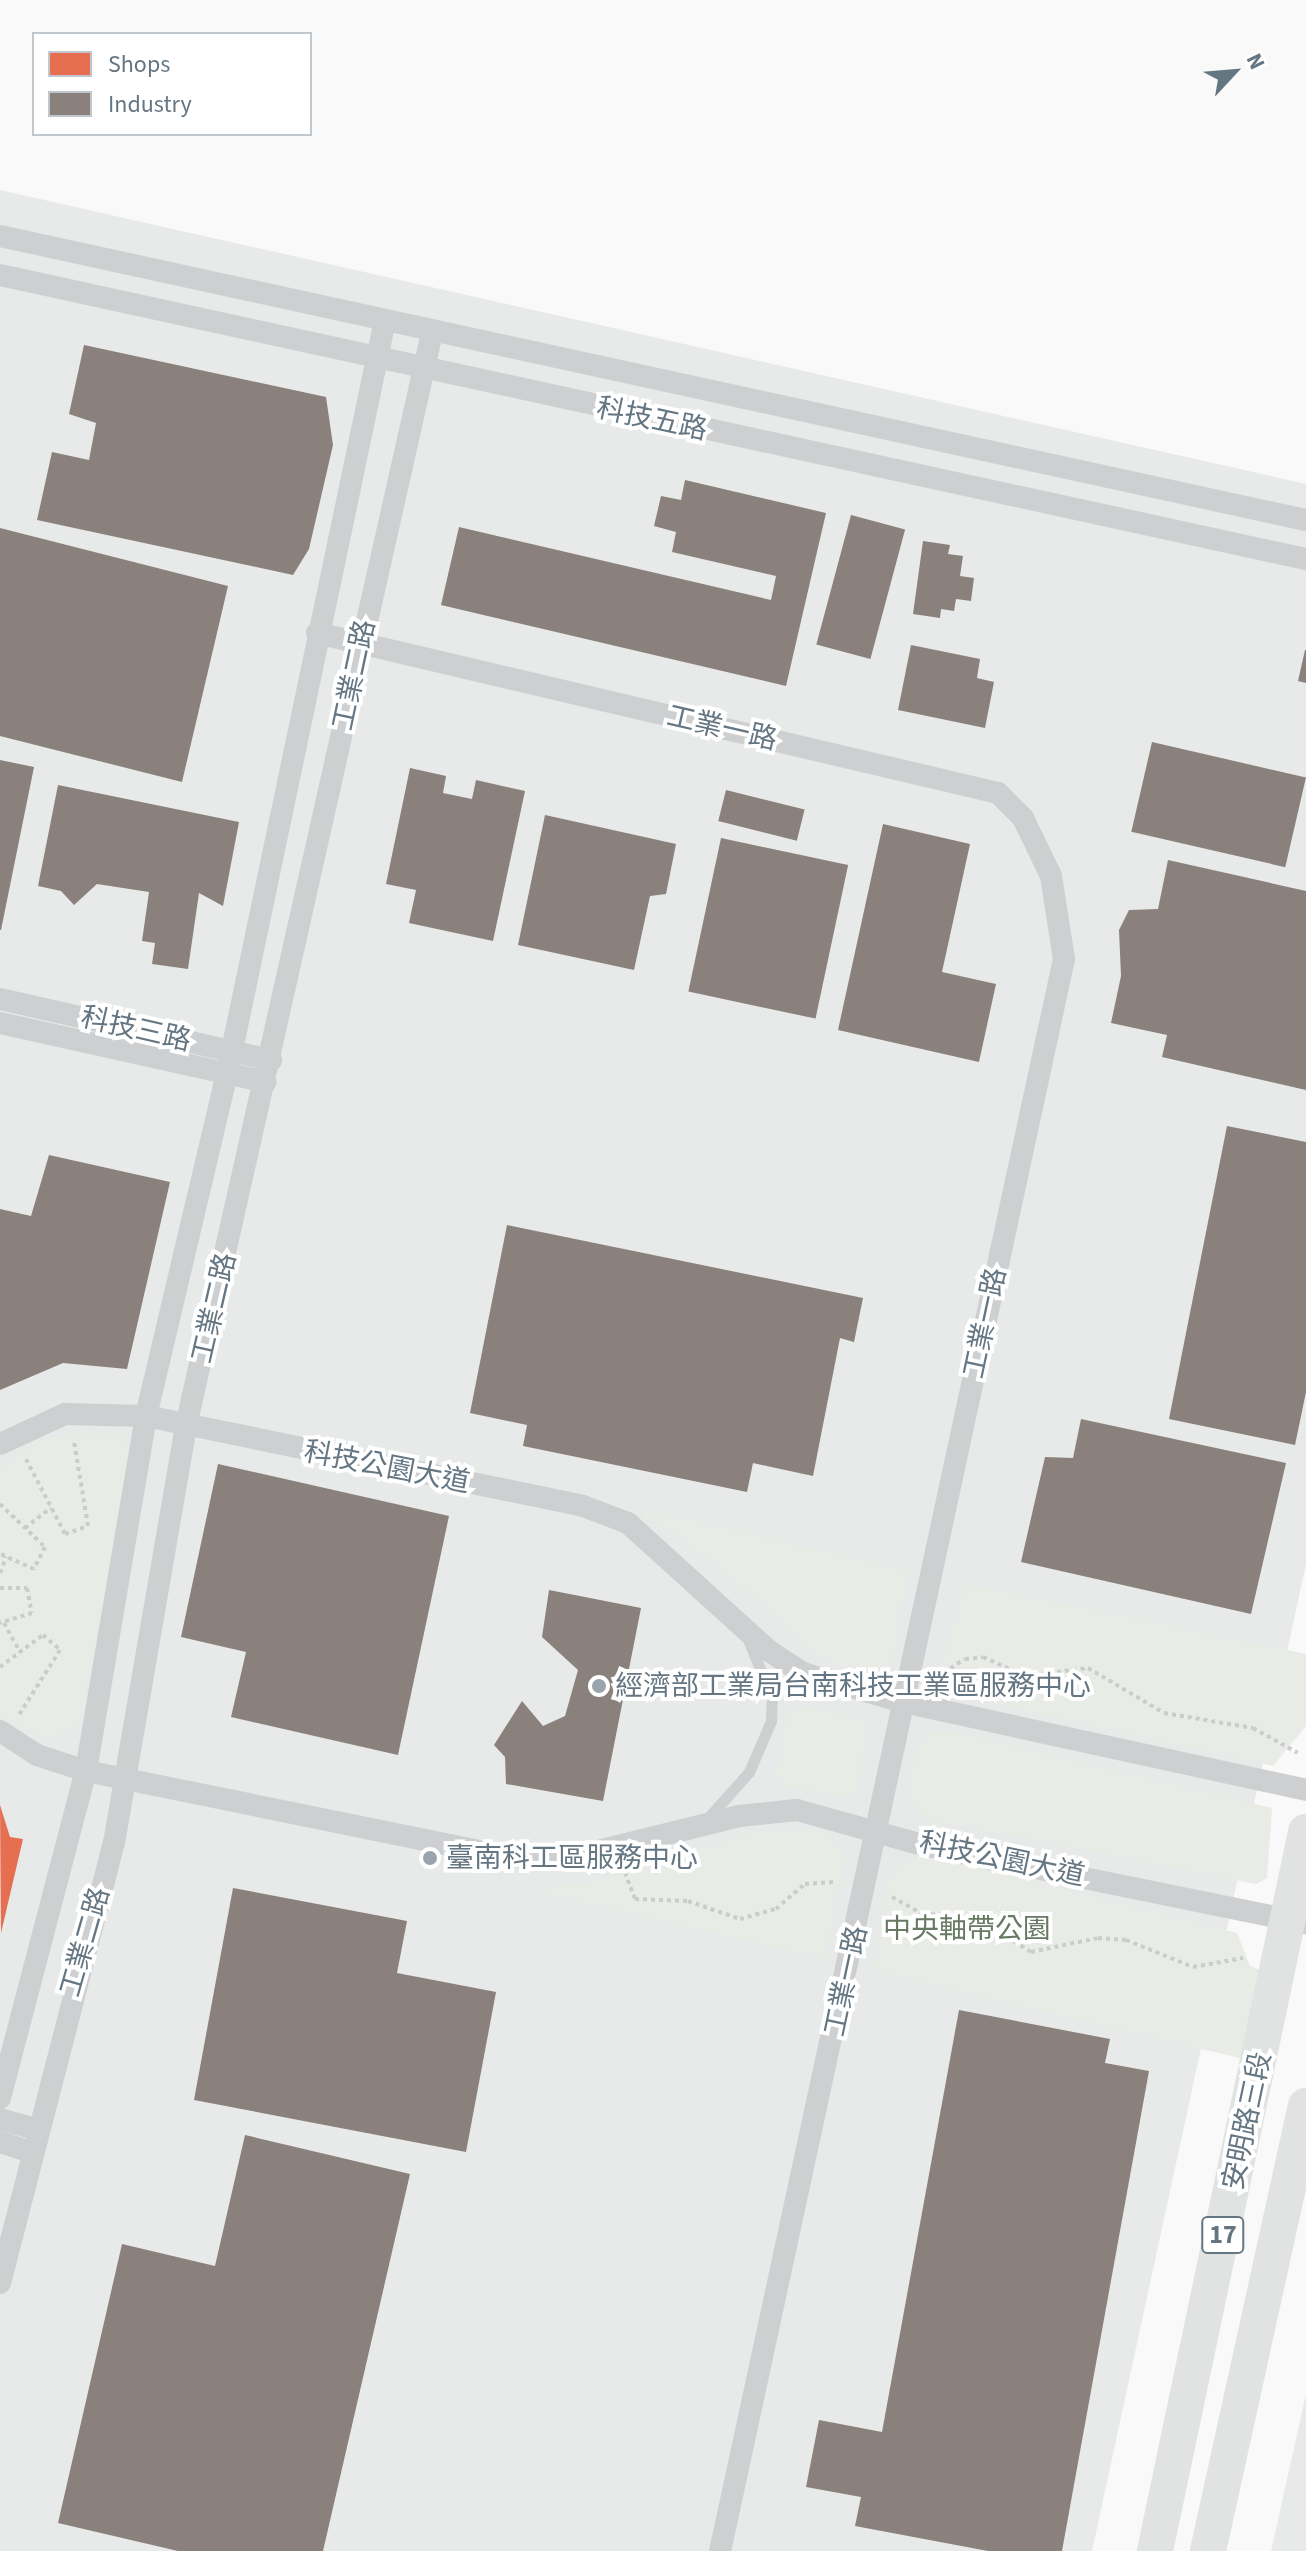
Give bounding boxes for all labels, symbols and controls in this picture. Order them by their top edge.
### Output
legend [32,32,312,136]
north arrow [1194,32,1274,112]
text: Shops [108,47,170,82]
text: N [1238,48,1273,75]
text: Industry [108,87,192,122]
street label: 科技五路 [594,391,710,447]
street label: 工業二路 [326,617,382,733]
street label: 工業一路 [664,699,780,757]
street label: 科技三路 [78,1000,194,1058]
street label: 工業二路 [185,1250,243,1366]
street label: 工業一路 [957,1265,1013,1381]
street label: 科技公園大道 [301,1434,473,1500]
place label: 經濟部工業局台南科技工業區服務中心 [615,1669,1091,1703]
marker: 經濟部工業局台南科技工業區服務中心 [590,1677,608,1695]
street label: 科技公園大道 [916,1825,1088,1893]
place label: 臺南科工區服務中心 [446,1841,698,1875]
marker: 臺南科工區服務中心 [421,1849,439,1867]
street label: 工業二路 [53,1884,117,2000]
park label: 中央軸帶公園 [883,1912,1051,1946]
street label: 工業一路 [818,1923,874,2039]
street label: 安明路三段 [1216,2049,1278,2193]
road number: 17 [1201,2213,1245,2257]

